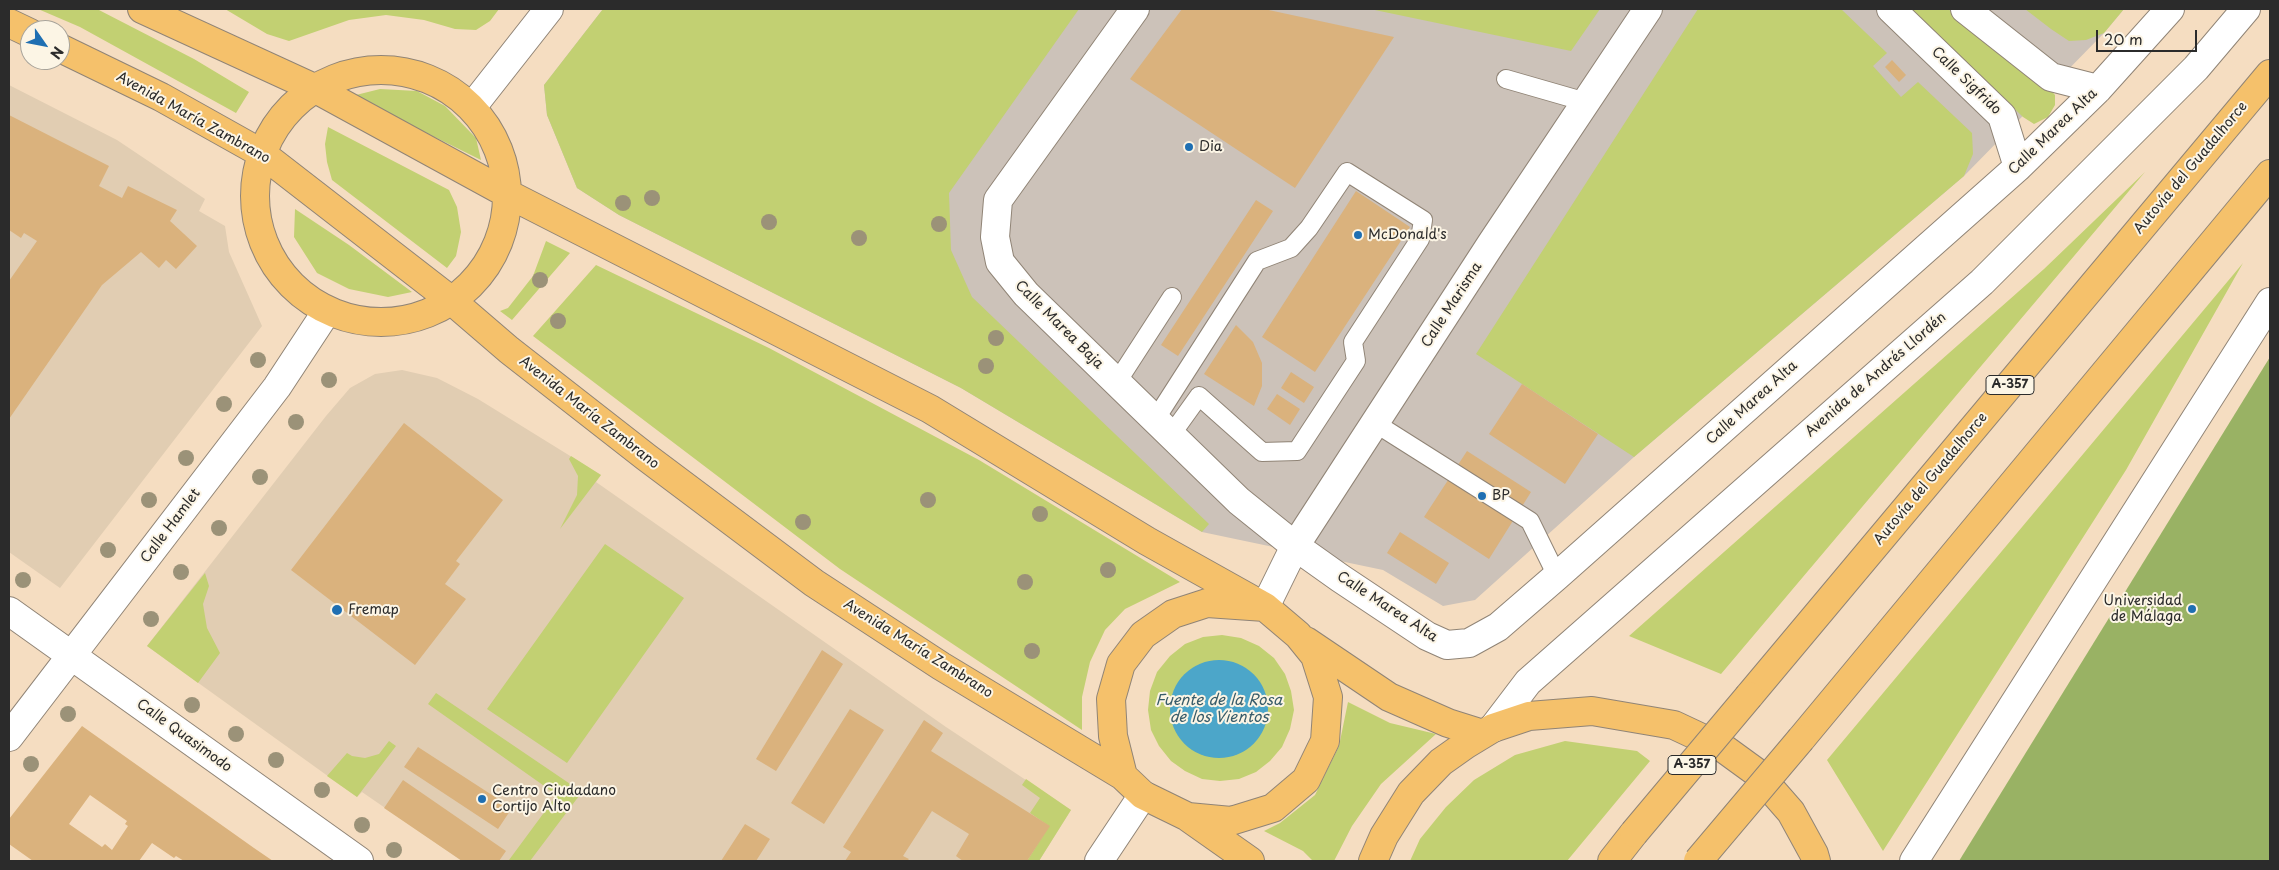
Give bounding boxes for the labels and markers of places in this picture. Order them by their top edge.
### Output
place label: Dia [1199,139,1222,155]
marker: Dia [1183,141,1195,153]
place label: McDonald's [1368,227,1447,243]
marker: McDonald's [1352,229,1364,241]
place label: BP [1492,488,1510,504]
marker: BP [1476,490,1488,502]
place label: Universidad de Málaga [2103,593,2182,626]
place label: Fremap [348,602,399,618]
marker: Fremap [330,603,344,617]
marker: Universidad de Málaga [2186,603,2198,615]
place label: Centro Ciudadano Cortijo Alto [492,783,616,816]
marker: Centro Ciudadano Cortijo Alto [476,793,488,805]

